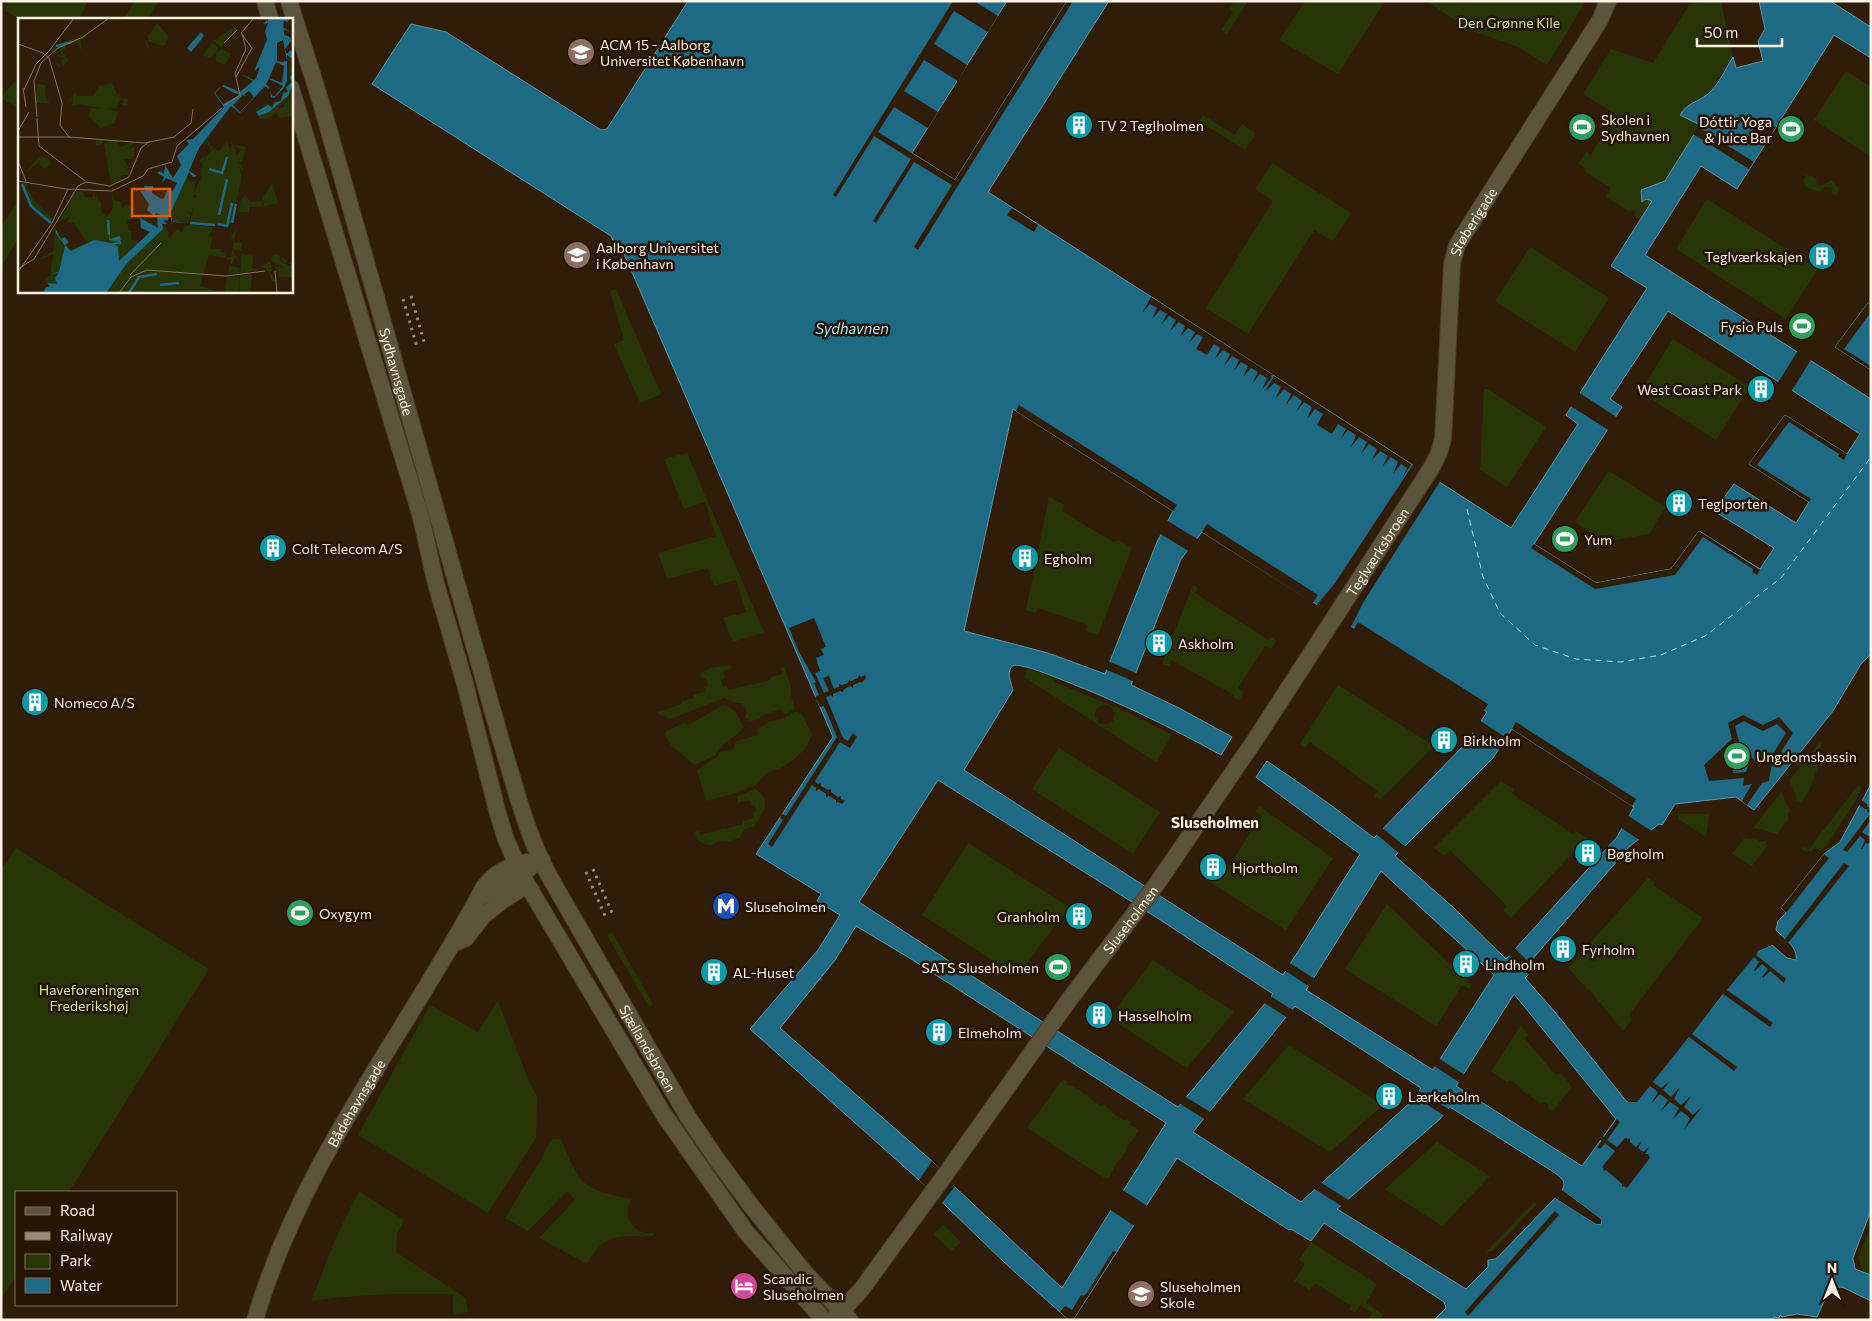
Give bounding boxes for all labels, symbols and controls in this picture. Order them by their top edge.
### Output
park label: Den Grønne Kile [1458,14,1560,31]
scale bar [1697,15,1782,47]
inset map [18,18,292,292]
text: 50 m [1704,23,1738,41]
place label: ACM 15 - Aalborg Universitet København [600,36,744,69]
school or university icon: ACM 15 - Aalborg Universitet København [566,37,596,67]
building icon: TV 2 Teglholmen [1064,110,1094,140]
place label: Skolen i Sydhavnen [1601,111,1670,144]
sports icon: Skolen i Sydhavnen [1567,112,1597,142]
place label: Dóttir Yoga & Juice Bar [1699,113,1772,146]
sports icon: Dóttir Yoga & Juice Bar [1776,114,1806,144]
place label: TV 2 Teglholmen [1098,117,1204,134]
street label: Støberigade [1446,184,1500,258]
place label: Aalborg Universitet i København [596,239,719,272]
school or university icon: Aalborg Universitet i København [562,240,592,270]
building icon: Teglværkskajen [1807,241,1837,271]
place label: Teglværkskajen [1705,248,1803,265]
sports icon: Fysio Puls [1787,311,1817,341]
place label: Fysio Puls [1721,318,1783,335]
water label: Sydhavnen [815,319,889,337]
street label: Sydhavnsgade [377,326,417,417]
building icon: West Coast Park [1746,374,1776,404]
place label: West Coast Park [1637,381,1742,398]
building icon: Teglporten [1664,488,1694,518]
place label: Teglporten [1698,495,1768,512]
street label: Teglværksbroen [1342,504,1412,599]
sports icon: Yum [1550,524,1580,554]
place label: Yum [1584,531,1612,548]
building icon: Colt Telecom A/S [258,533,288,563]
place label: Colt Telecom A/S [292,540,402,557]
building icon: Egholm [1010,543,1040,573]
place label: Egholm [1044,550,1092,567]
building icon: Askholm [1144,628,1174,658]
place label: Askholm [1178,635,1234,652]
building icon: Nomeco A/S [20,687,50,717]
place label: Nomeco A/S [54,694,135,711]
building icon: Birkholm [1429,725,1459,755]
place label: Birkholm [1463,732,1521,749]
sports icon: Ungdomsbassin [1722,741,1752,771]
place label: Ungdomsbassin [1756,748,1857,765]
district label: Sluseholmen [1171,813,1259,831]
building icon: Bøgholm [1573,838,1603,868]
place label: Bøgholm [1607,845,1664,862]
building icon: Hjortholm [1198,852,1228,882]
place label: Hjortholm [1232,859,1298,876]
street label: Sluseholmen [1099,882,1161,957]
metro station icon: Sluseholmen [711,891,741,921]
sports icon: Oxygym [285,898,315,928]
place label: Sluseholmen [745,898,826,915]
building icon: Granholm [1064,901,1094,931]
place label: Oxygym [319,905,372,922]
place label: Granholm [997,908,1060,925]
building icon: Fyrholm [1548,934,1578,964]
place label: Fyrholm [1582,941,1635,958]
building icon: Lindholm [1451,949,1481,979]
sports icon: SATS Sluseholmen [1043,952,1073,982]
place label: Lindholm [1485,956,1545,973]
building icon: AL-Huset [699,957,729,987]
place label: SATS Sluseholmen [922,959,1039,976]
place label: AL-Huset [733,964,795,981]
park label: Haveforeningen Frederikshøj [39,981,139,1014]
building icon: Hasselholm [1084,1000,1114,1030]
street label: Sjællandsbroen [617,1002,680,1095]
place label: Hasselholm [1118,1007,1192,1024]
building icon: Elmeholm [924,1017,954,1047]
place label: Elmeholm [958,1024,1022,1041]
street label: Bådehavnsgade [323,1056,388,1150]
building icon: Lærkeholm [1374,1081,1404,1111]
place label: Lærkeholm [1408,1088,1480,1105]
legend [15,1191,178,1306]
text: Road [60,1201,95,1219]
text: Railway [60,1226,113,1244]
text: Park [60,1251,91,1269]
north arrow [1807,1256,1857,1306]
text: N [1827,1259,1837,1276]
place label: Scandic Sluseholmen [763,1270,844,1303]
hotel icon: Scandic Sluseholmen [729,1271,759,1301]
text: Water [60,1276,102,1294]
place label: Sluseholmen Skole [1160,1278,1241,1311]
school or university icon: Sluseholmen Skole [1126,1279,1156,1309]

